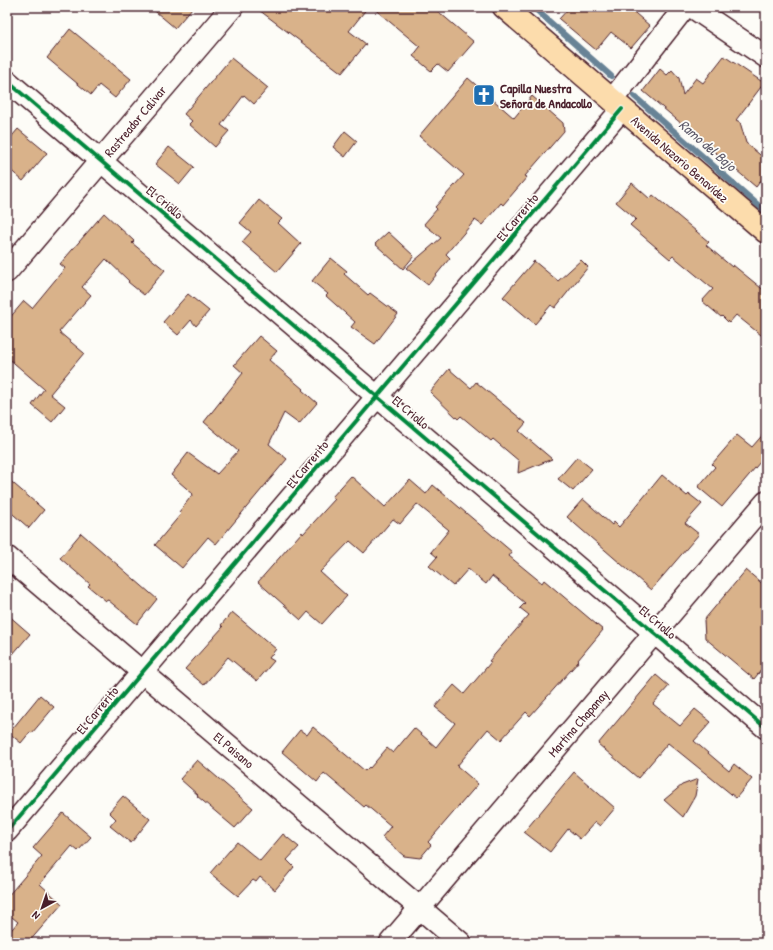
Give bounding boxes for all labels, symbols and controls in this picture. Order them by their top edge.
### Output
place label: Capilla Nuestra Señora de Andacollo [500,79,593,112]
street label: Rastreador Calivar [100,82,170,160]
church icon: Capilla Nuestra Señora de Andacollo [471,82,497,108]
street label: Avenida Nazario Benavídez [627,111,733,207]
water label: Ramo del Bajo [675,115,742,176]
street label: El Criollo [143,181,187,223]
street label: El Carrerito [492,189,542,245]
street label: El Criollo [389,391,433,433]
street label: El Carrerito [282,436,332,492]
street label: El Criollo [636,601,680,643]
street label: El Carrerito [72,682,122,738]
street label: Martina Chapanay [544,685,613,761]
street label: El Paisano [210,728,258,772]
north arrow [22,888,62,928]
text: N [29,908,42,923]

